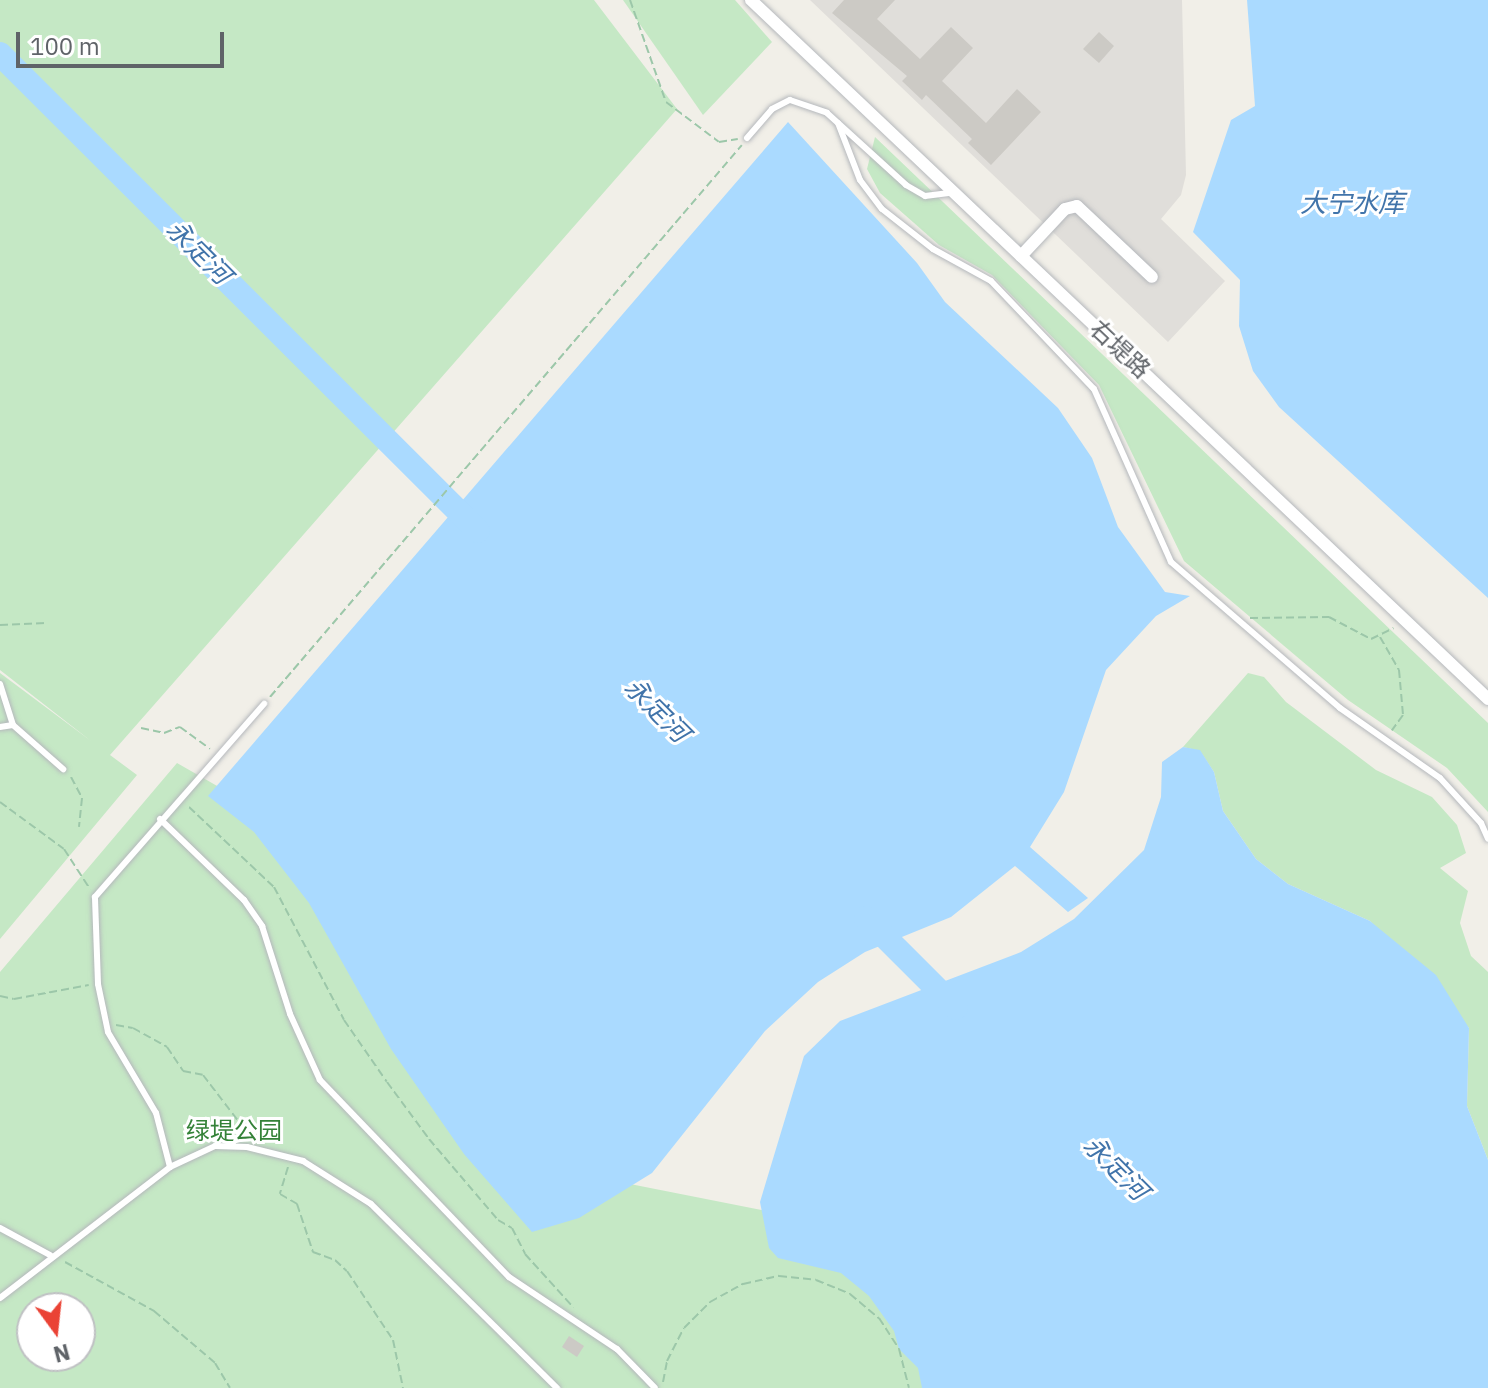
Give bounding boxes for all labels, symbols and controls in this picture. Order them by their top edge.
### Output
scale bar [20,16,228,66]
text: 100 m [30,30,100,62]
water label: 大宁水库 [1300,187,1404,219]
water label: 永定河 [160,213,238,291]
street label: 右堤路 [1084,314,1156,384]
water label: 永定河 [618,671,696,749]
park label: 绿堤公园 [186,1117,282,1145]
water label: 永定河 [1077,1129,1155,1207]
north arrow [16,1292,96,1372]
text: N [50,1338,73,1370]

